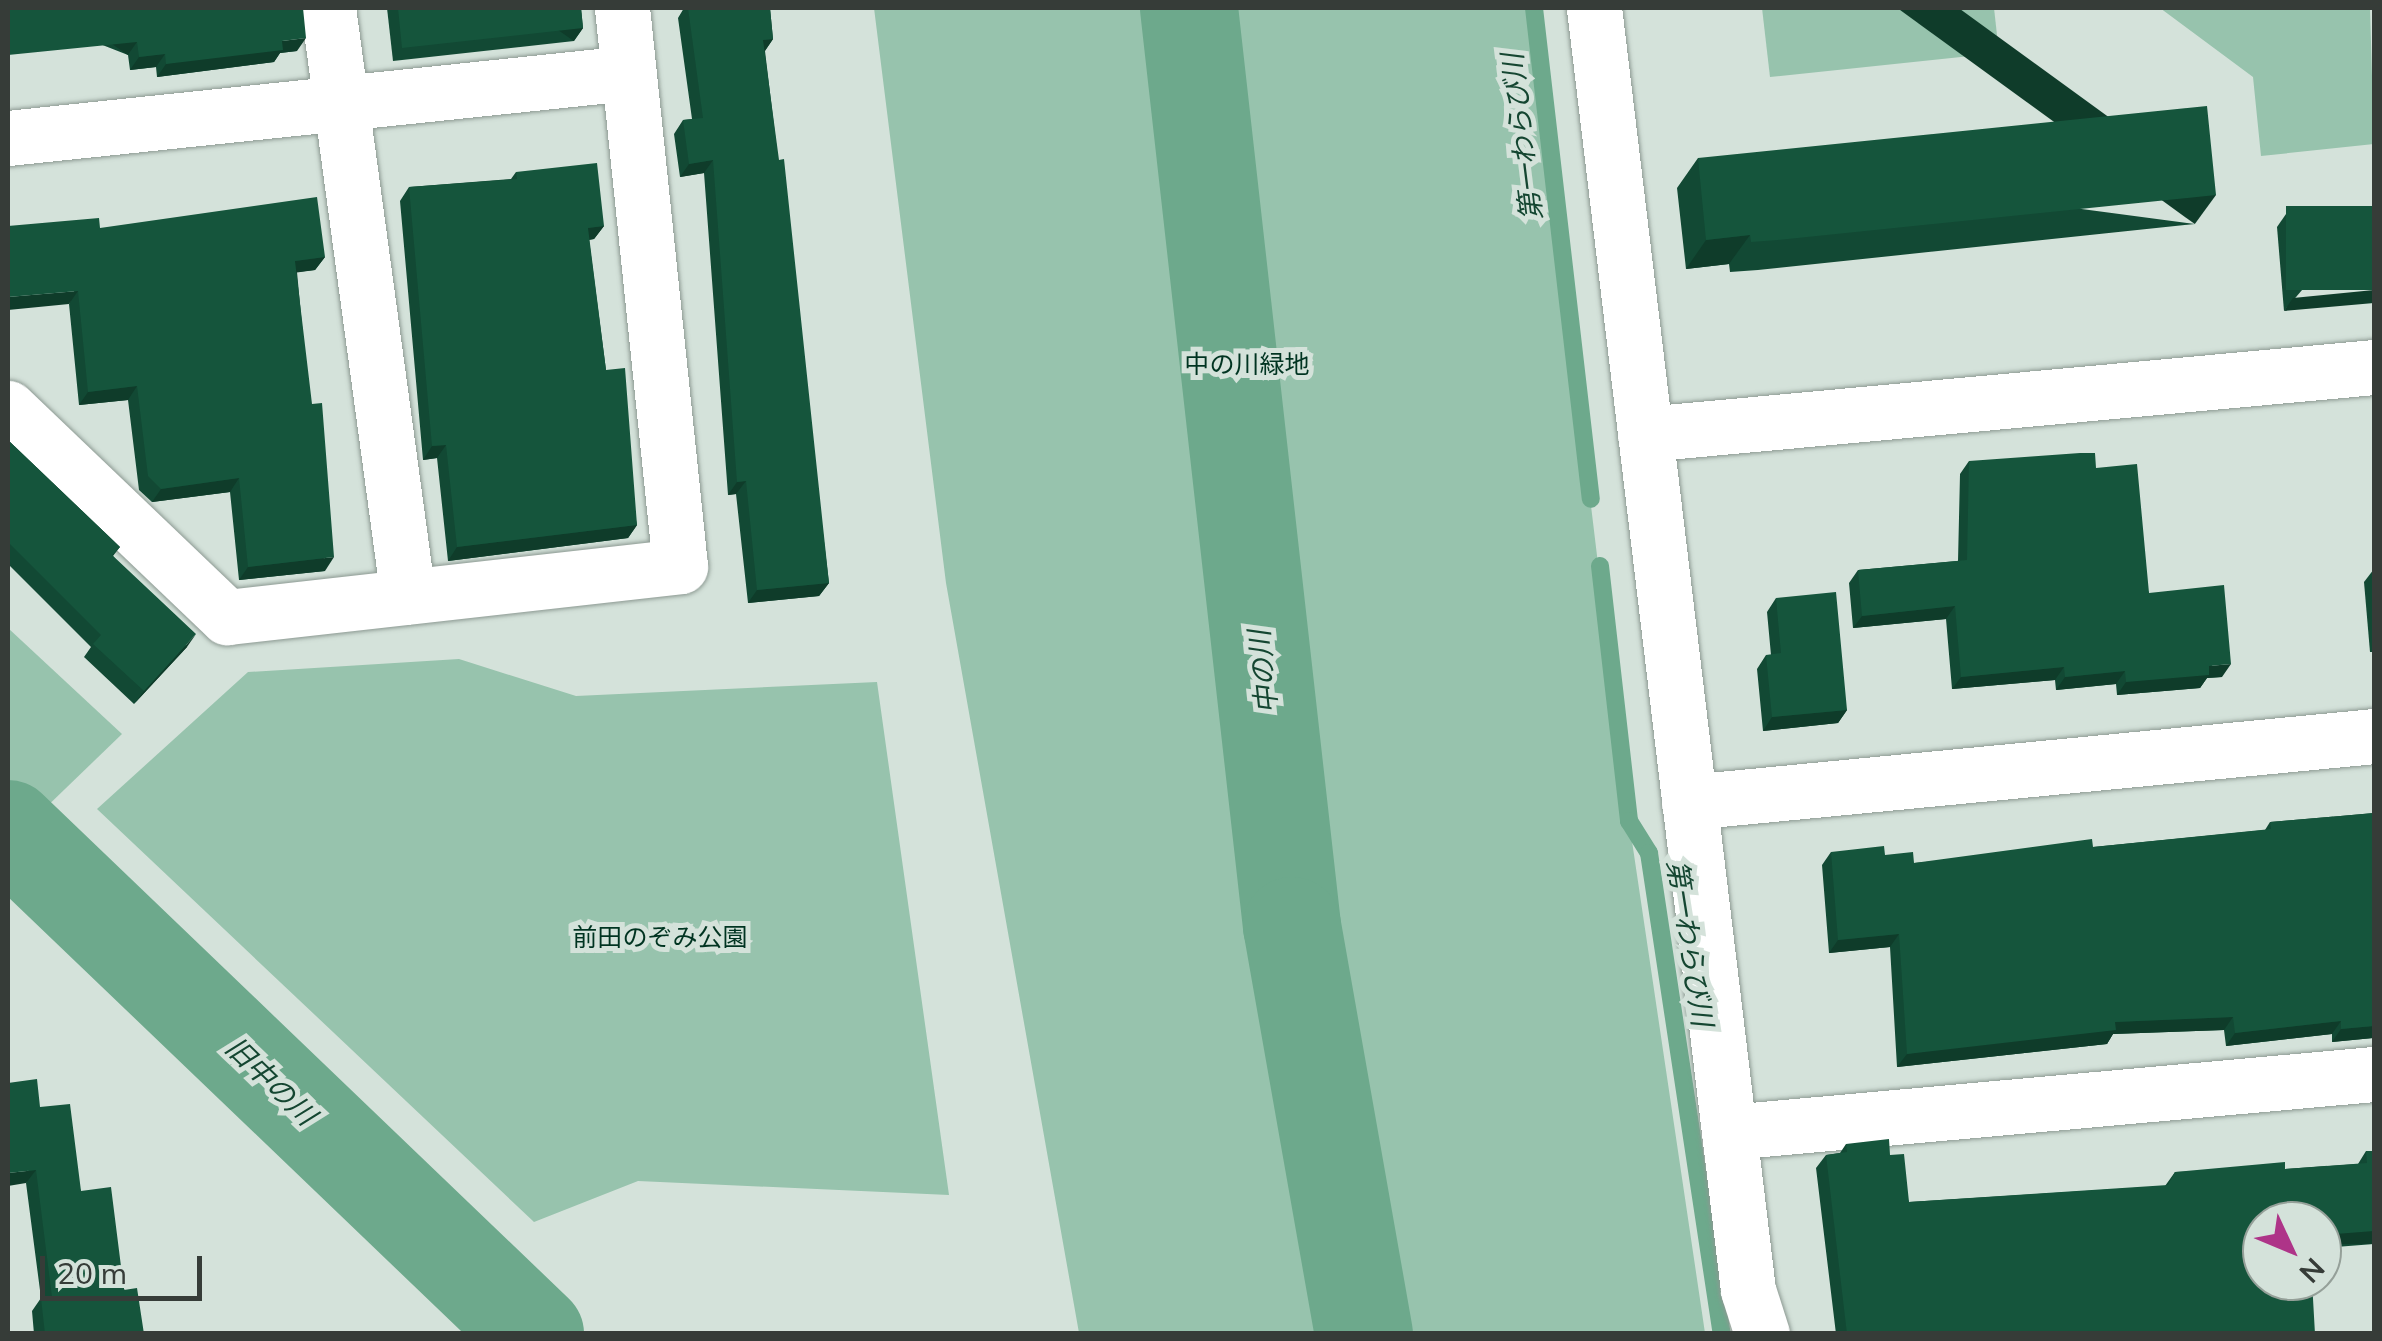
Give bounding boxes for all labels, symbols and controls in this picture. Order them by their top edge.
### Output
water label: 第一わらび川 [1495,52,1549,222]
park label: 中の川緑地 [1185,349,1309,379]
water label: 中の川 [1242,628,1284,716]
water label: 第一わらび川 [1660,857,1720,1029]
park label: 前田のぞみ公園 [573,922,747,952]
water label: 旧中の川 [219,1030,323,1132]
north arrow [2242,1201,2342,1301]
scale bar [45,1236,208,1298]
text: N [2293,1251,2332,1291]
text: 20 m [57,1254,127,1292]

